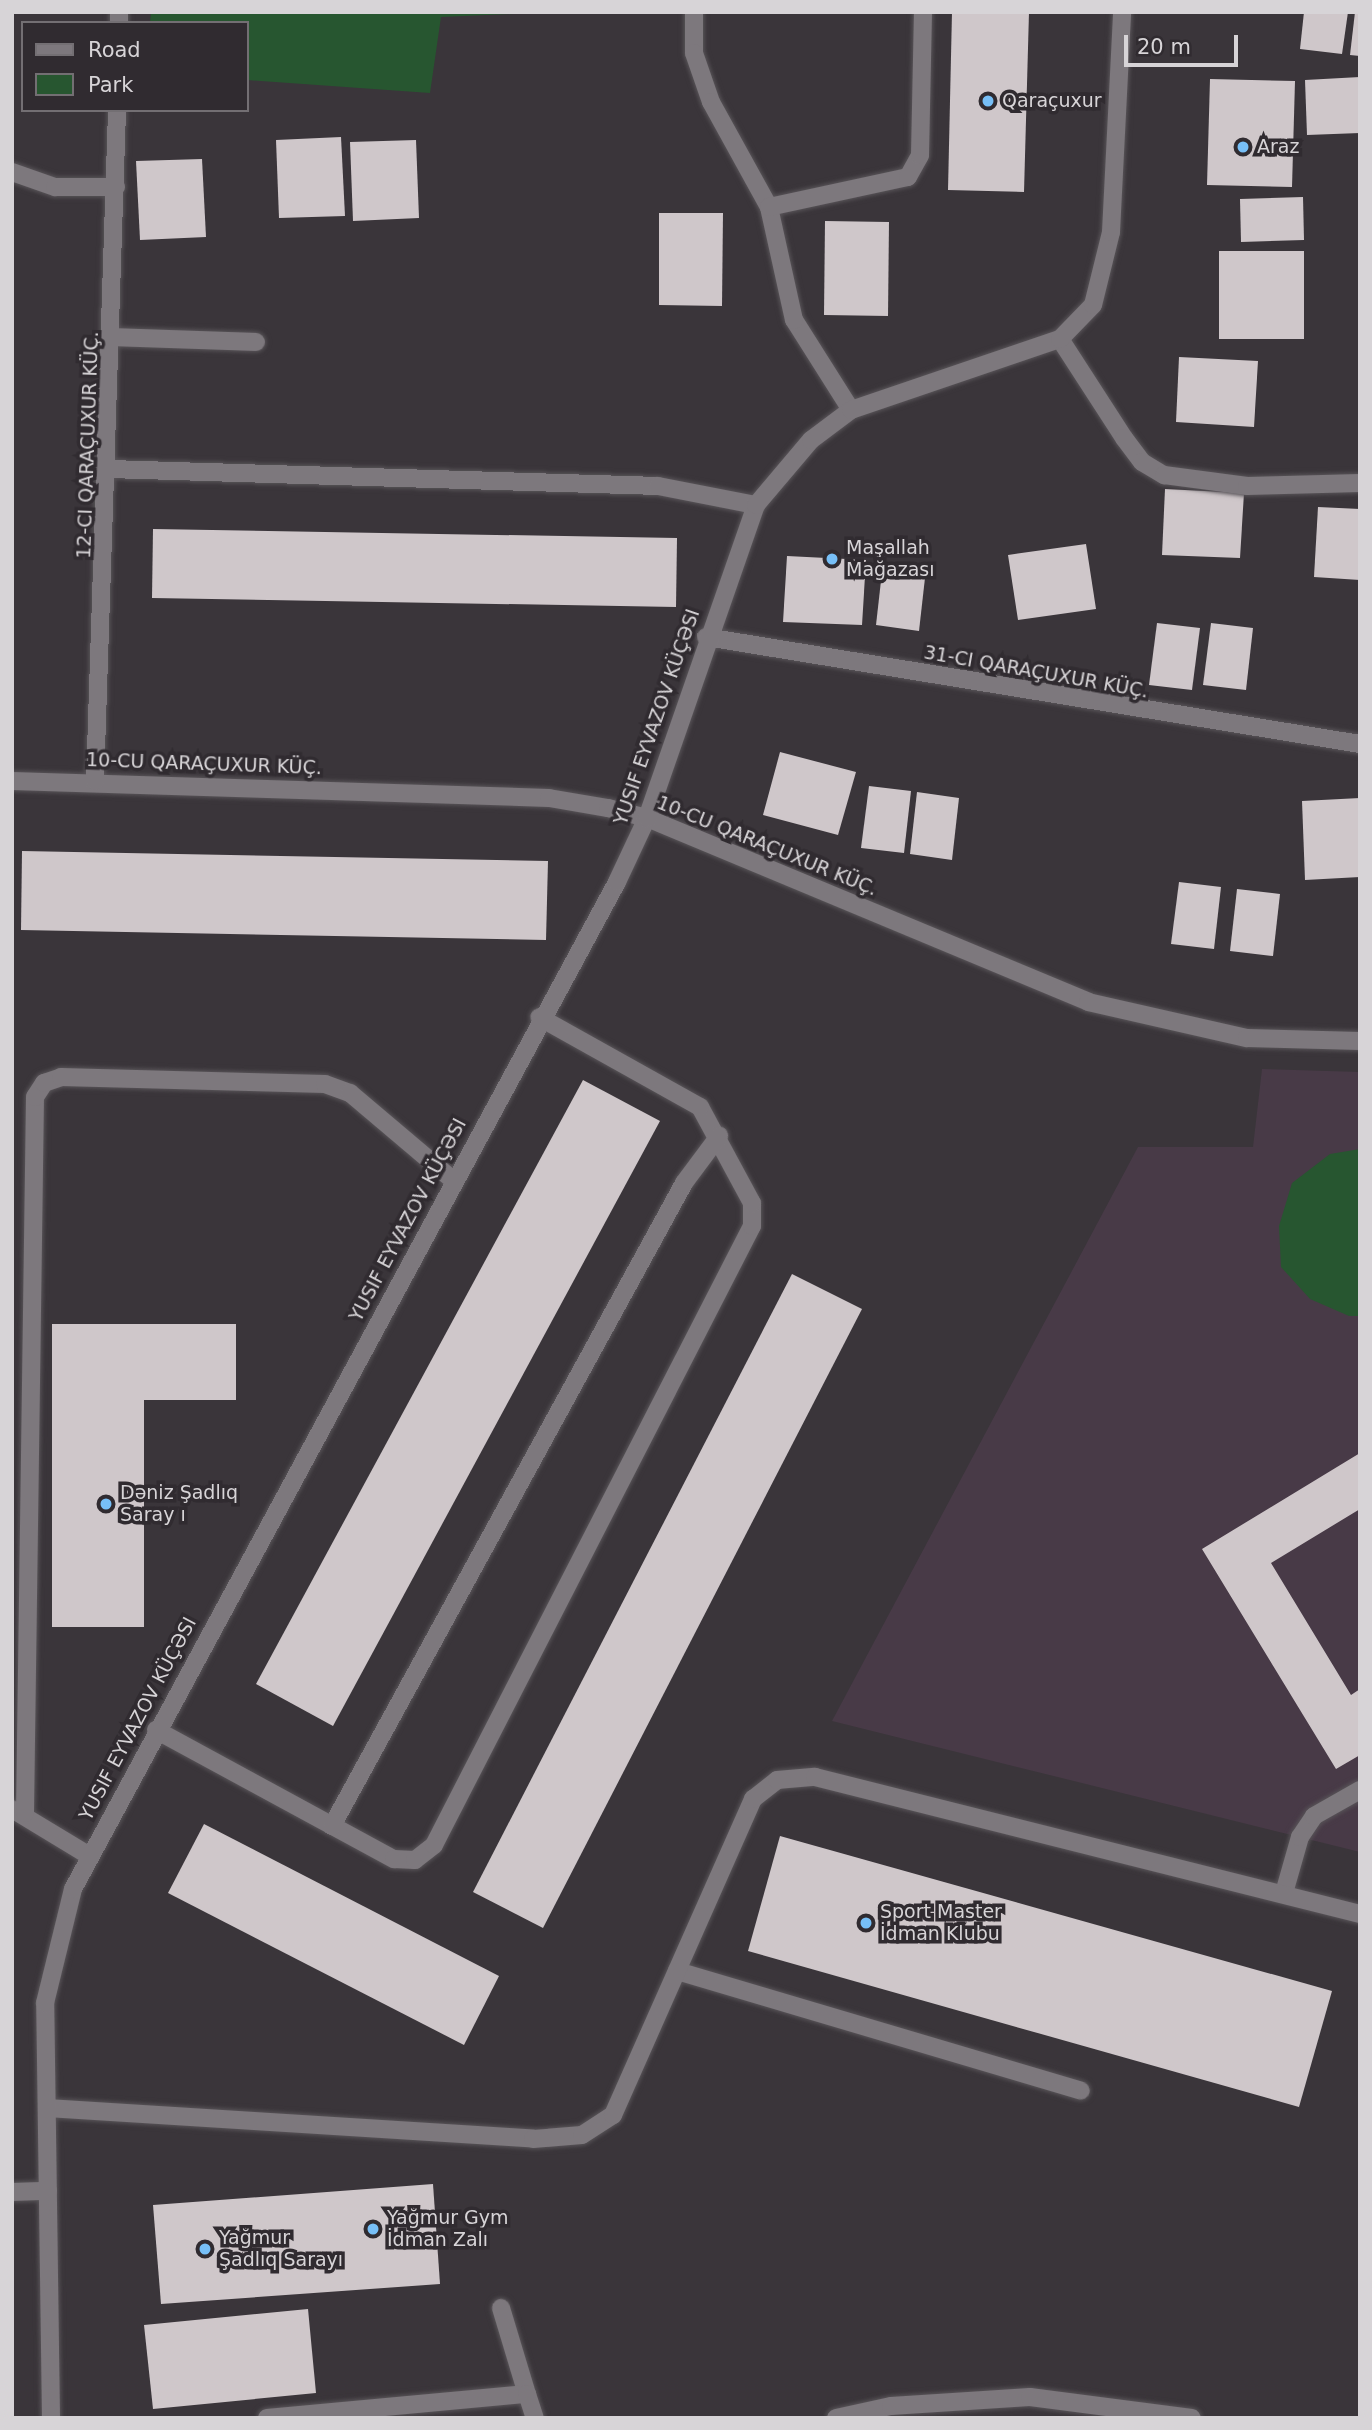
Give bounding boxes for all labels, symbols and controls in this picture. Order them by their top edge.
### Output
legend [21,21,248,112]
scale bar [1127,21,1241,65]
text: 20 m [1137,35,1191,59]
text: Road [88,38,141,62]
text: Park [88,73,133,97]
place label: Qaraçuxur [1002,90,1102,112]
marker: Qaraçuxur [980,93,996,109]
place label: Araz [1257,136,1299,158]
marker: Araz [1235,139,1251,155]
street label: 12-CI QARAÇUXUR KÜÇ. [73,331,103,559]
place label: Maşallah Mağazası [846,537,935,581]
marker: Maşallah Mağazası [824,551,840,567]
street label: YUSIF EYVAZOV KÜÇƏSI [609,606,705,828]
street label: 31-CI QARAÇUXUR KÜÇ. [922,641,1150,703]
street label: 10-CU QARAÇUXUR KÜÇ. [86,748,322,780]
street label: 10-CU QARAÇUXUR KÜÇ. [653,791,881,901]
street label: YUSIF EYVAZOV KÜÇƏSI [345,1114,471,1326]
place label: Dəniz Şadlıq Saray ı [120,1482,238,1526]
marker: Dəniz Şadlıq Saray ı [98,1496,114,1512]
street label: YUSIF EYVAZOV KÜÇƏSI [75,1613,201,1825]
place label: Sport Master İdman Klubu [880,1901,1002,1945]
marker: Sport Master İdman Klubu [858,1915,874,1931]
place label: Yağmur Gym İdman Zalı [387,2207,509,2251]
marker: Yağmur Gym İdman Zalı [365,2221,381,2237]
place label: Yağmur Şadlıq Sarayı [219,2227,343,2271]
marker: Yağmur Şadlıq Sarayı [197,2241,213,2257]

